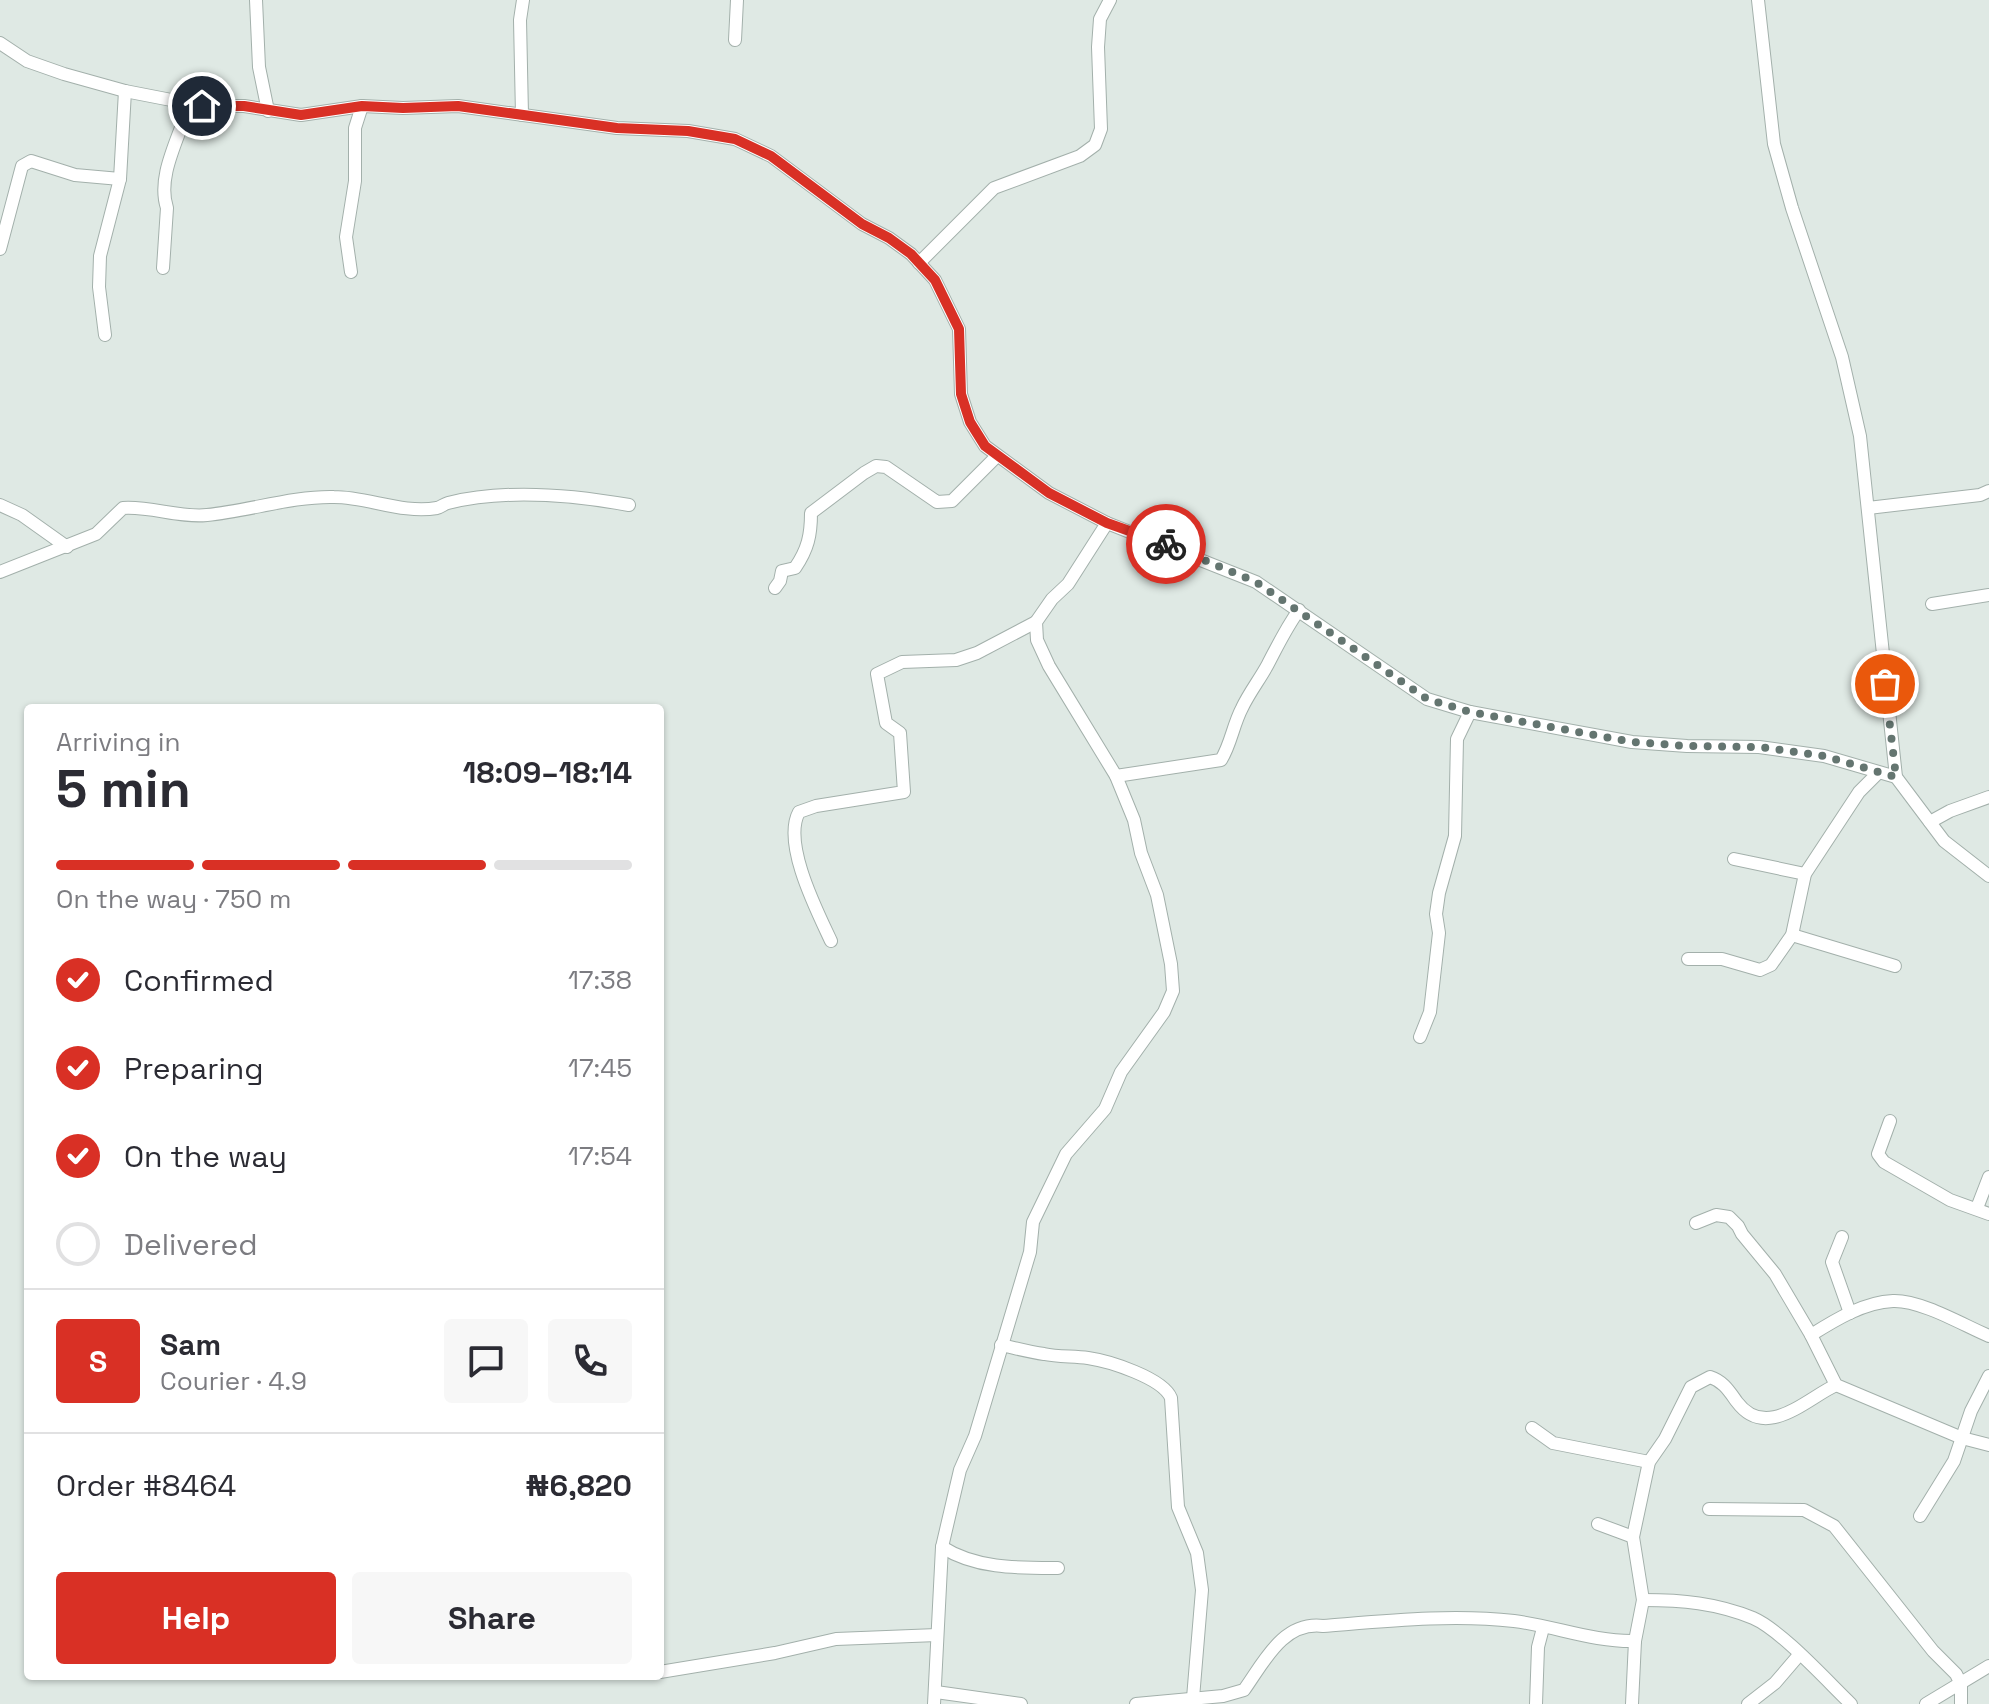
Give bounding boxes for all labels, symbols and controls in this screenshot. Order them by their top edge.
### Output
pin [168,72,236,140]
icon: home [180,84,224,128]
courier [1126,504,1206,584]
icon: bike [1144,522,1188,566]
pin [1851,650,1919,718]
icon: bag [1863,662,1907,706]
text: Arriving in [56,725,180,759]
text: 18:09–18:14 [463,753,632,792]
text: 5 min [56,756,191,822]
text: On the way · 750 m [56,882,291,916]
icon: check [56,958,100,1002]
text: Confirmed [124,961,274,1000]
text: 17:38 [568,963,632,997]
icon: check [56,1046,100,1090]
text: Preparing [124,1049,263,1088]
text: 17:45 [568,1051,632,1085]
icon: check [56,1134,100,1178]
text: On the way [124,1137,287,1176]
text: 17:54 [568,1139,632,1173]
text: Delivered [124,1225,258,1264]
button: chat [444,1319,528,1403]
button: phone [548,1319,632,1403]
text: Sam [160,1325,221,1364]
text: S [89,1342,107,1381]
text: Courier · 4.9 [160,1364,307,1398]
text: Order #8464 [56,1466,236,1505]
text: ₦6,820 [525,1466,632,1505]
button: Help [56,1572,336,1664]
button: Share [352,1572,632,1664]

